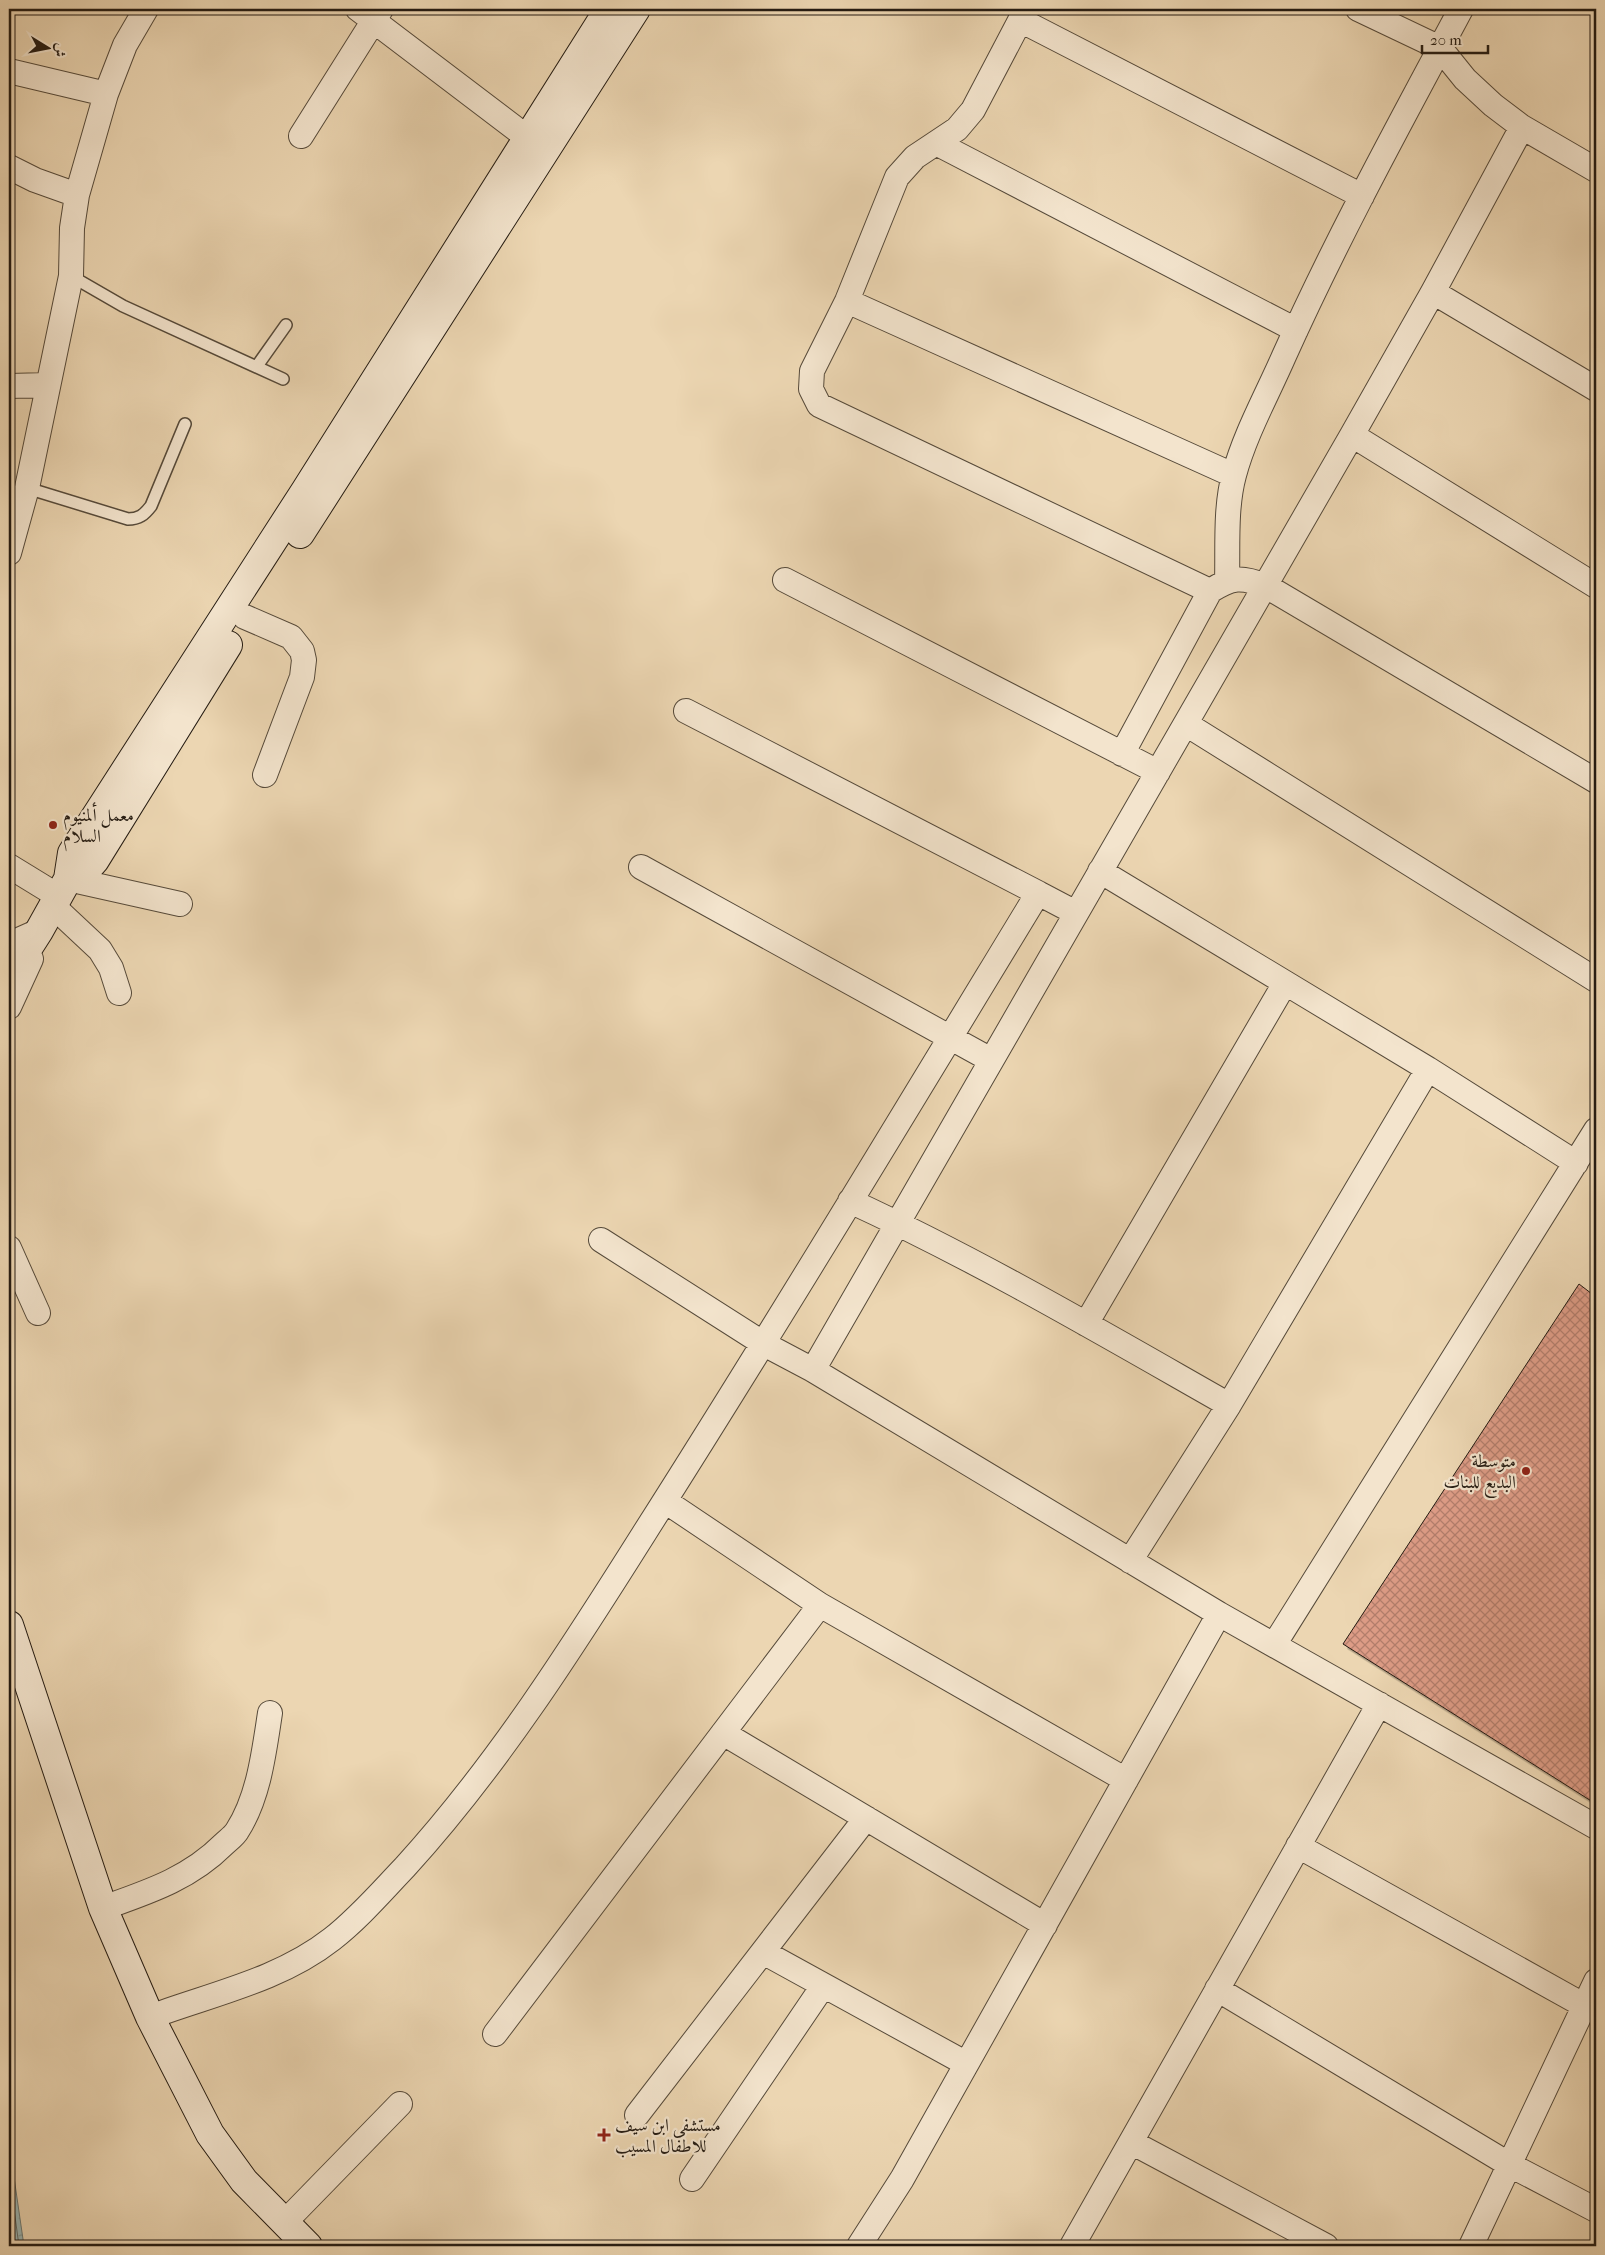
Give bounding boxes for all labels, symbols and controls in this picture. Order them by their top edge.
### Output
north arrow [22,22,72,72]
scale bar [1422,22,1489,54]
text: 20 m [1430,31,1462,49]
text: ش [51,42,70,59]
place label: معمل ألمنيوم السلام [63,802,134,852]
marker: معمل ألمنيوم السلام [47,819,59,831]
place label: متوسطة البديع للبنات [1444,1451,1516,1498]
marker: متوسطة البديع للبنات [1520,1465,1532,1477]
place label: مستشفى ابن سيف للاطفال المسيب [615,2115,721,2158]
marker: مستشفى ابن سيف للاطفال المسيب [597,2128,611,2142]

